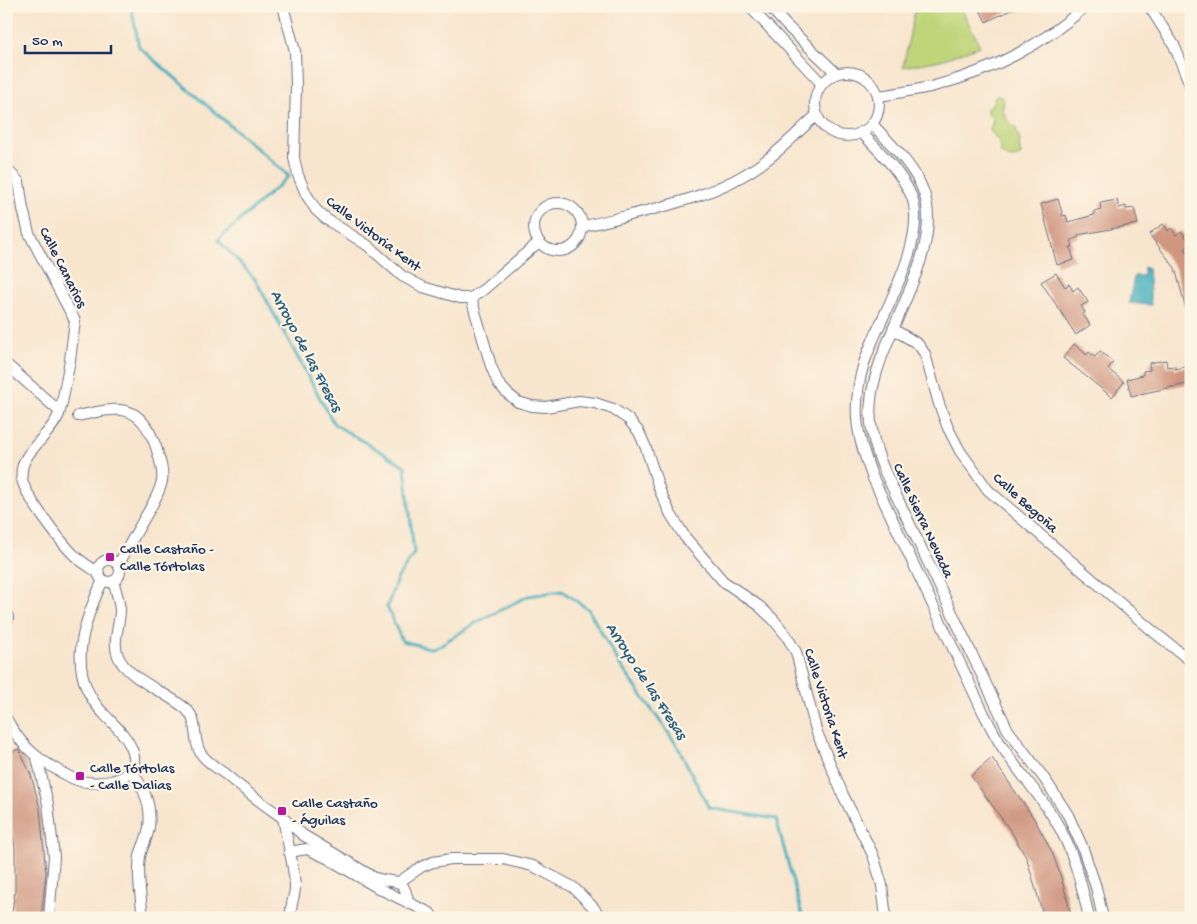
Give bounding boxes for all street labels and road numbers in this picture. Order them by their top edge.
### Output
street label: Calle Victoria Kent [322,193,425,277]
street label: Calle Canarios [34,225,90,312]
street label: Calle Sierra Nevada [888,461,957,582]
street label: Calle Begoña [988,470,1061,538]
street label: Calle Victoria Kent [799,646,852,763]

